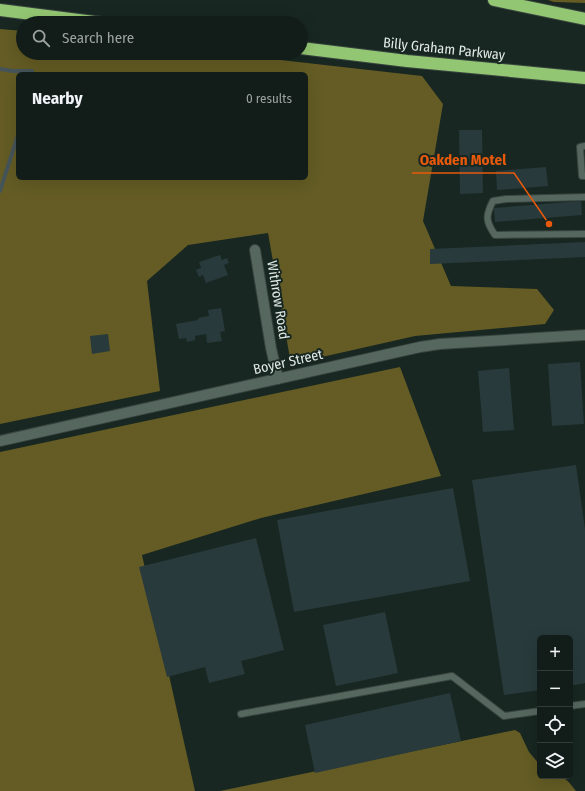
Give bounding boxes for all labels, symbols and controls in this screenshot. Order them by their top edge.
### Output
search box [16,16,308,60]
icon: search [30,27,52,49]
text: Search here [62,29,134,47]
street label: Billy Graham Parkway [382,34,506,64]
text: Nearby [32,88,83,109]
text: 0 results [246,91,292,106]
callout: Oakden Motel [412,146,514,173]
text: Oakden Motel [420,151,507,169]
street label: Withrow Road [263,260,293,340]
street label: Boyer Street [252,346,325,378]
map controls [537,635,573,779]
button: + [537,635,573,671]
button: − [537,671,573,707]
button: locate [537,707,573,743]
button: layers [537,743,573,779]

